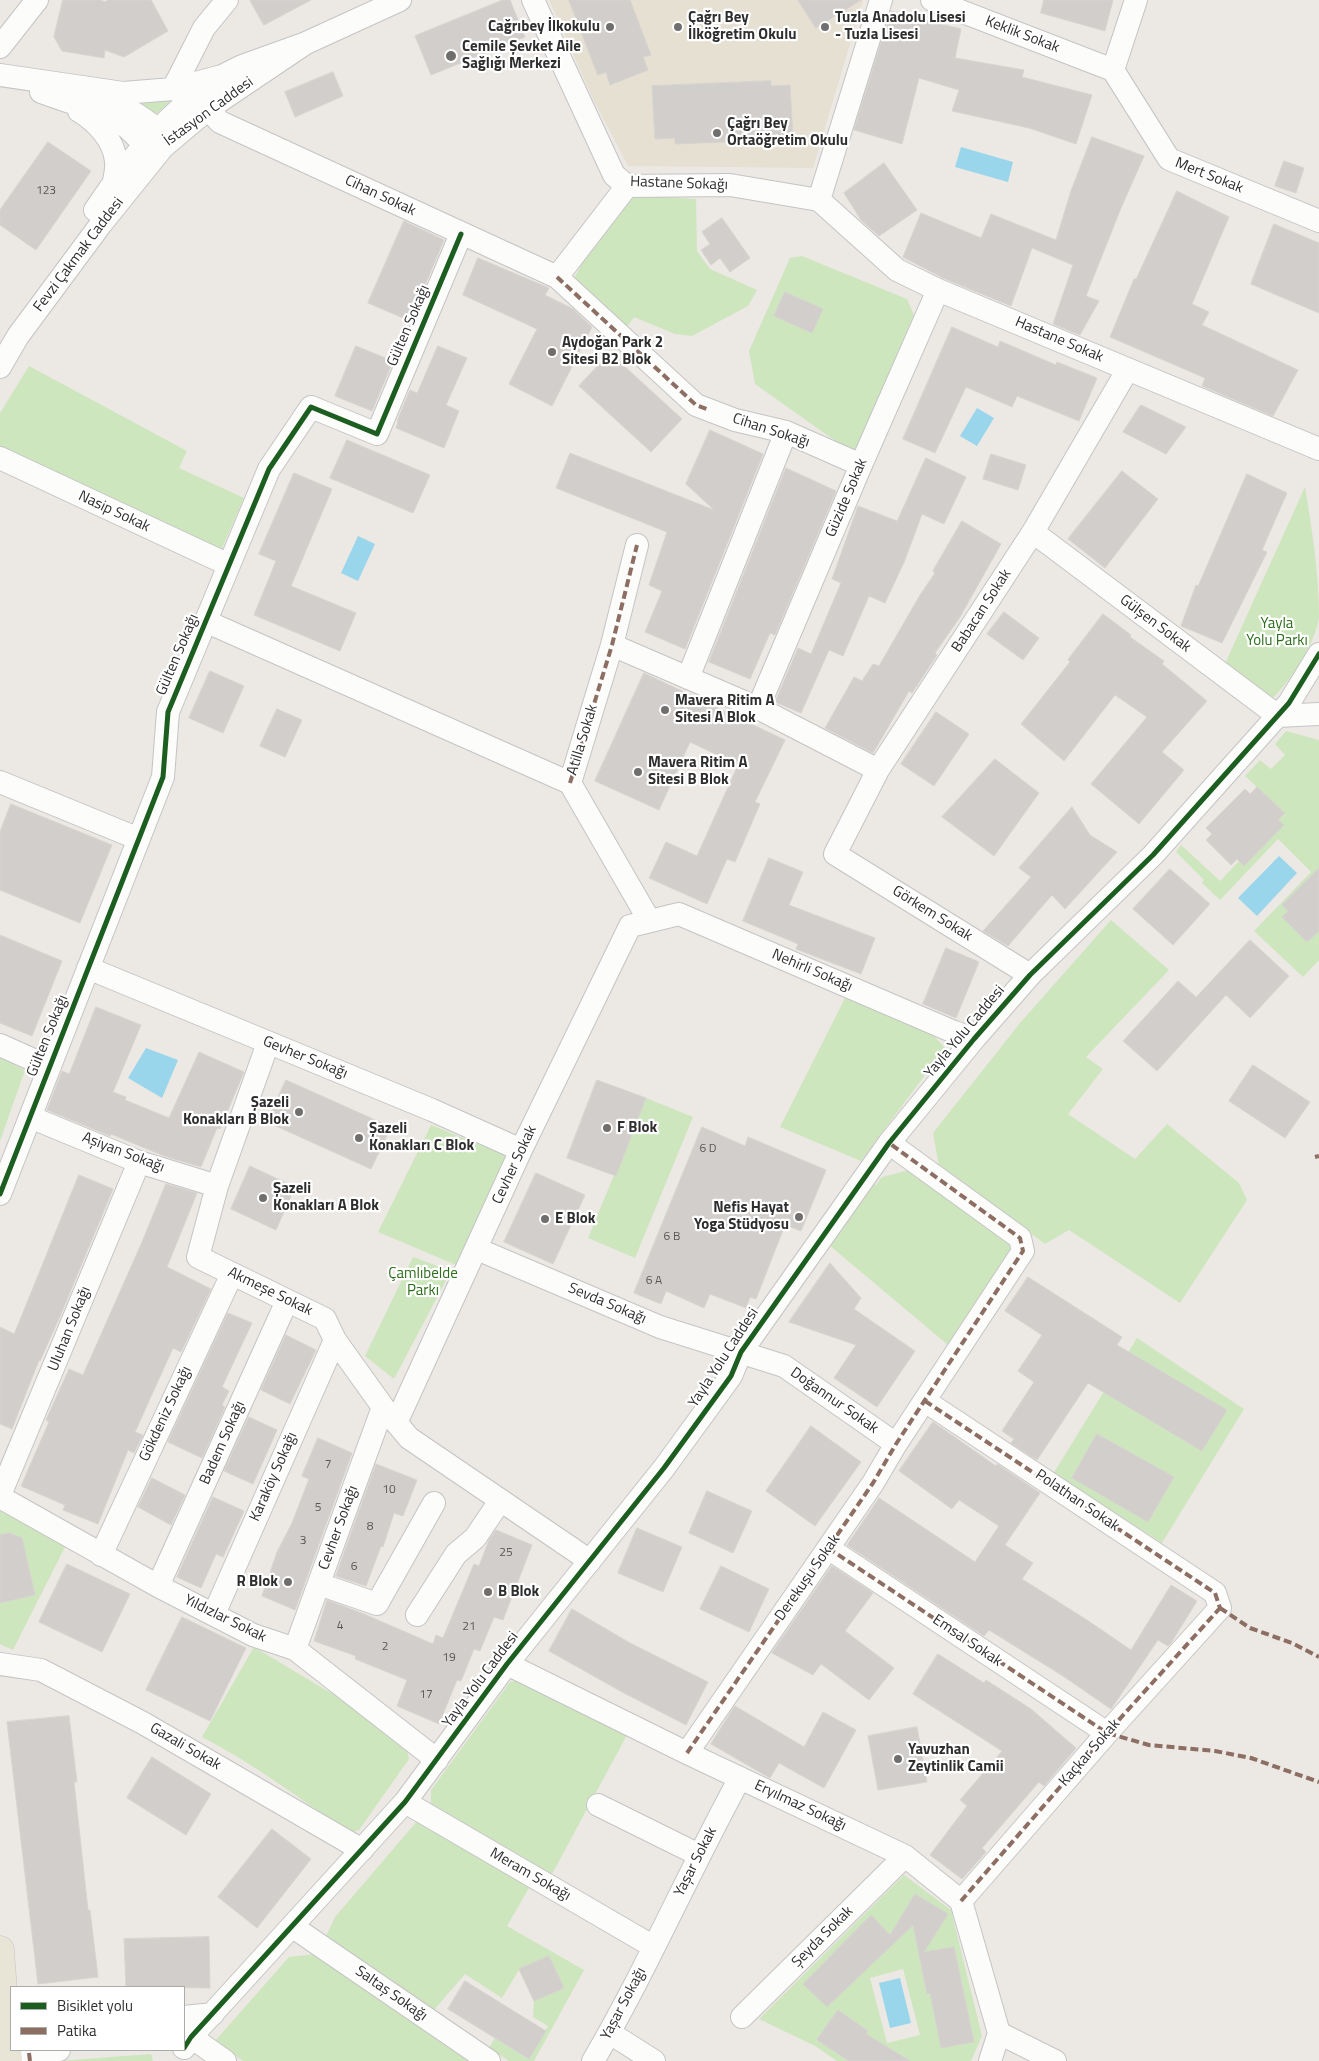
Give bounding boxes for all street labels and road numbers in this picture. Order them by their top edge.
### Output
street label: Keklik Sokak [982,13,1062,57]
street label: İstasyon Caddesi [161,74,257,150]
street label: Mert Sokak [1172,154,1246,198]
street label: Cihan Sokak [342,172,418,220]
street label: Hastane Sokağı [630,173,728,195]
street label: Fevzi Çakmak Caddesi [30,194,128,316]
street label: Gülten Sokağı [384,283,434,369]
street label: Hastane Sokak [1012,313,1106,367]
street label: Cihan Sokağı [730,410,812,452]
street label: Güzide Sokak [822,456,872,540]
street label: Nasip Sokak [75,488,153,536]
street label: Babacan Sokak [948,566,1016,656]
street label: Gülşen Sokak [1116,591,1194,657]
street label: Gülten Sokağı [153,612,203,698]
street label: Atilla Sokak [564,703,602,777]
street label: Görkem Sokak [889,882,975,946]
street label: Nehirli Sokağı [769,946,855,996]
street label: Yayla Yolu Caddesi [921,982,1009,1082]
street label: Gülten Sokağı [23,992,73,1080]
street label: Gevher Sokağı [260,1033,350,1083]
street label: Cevher Sokak [489,1123,541,1207]
street label: Aşiyan Sokağı [79,1129,167,1177]
street label: Akmeşe Sokak [225,1264,315,1320]
street label: Sevda Sokağı [565,1279,649,1329]
street label: Uluhan Sokağı [45,1284,95,1374]
street label: Yayla Yolu Caddesi [685,1305,763,1411]
street label: Gökdeniz Sokağı [136,1364,196,1464]
street label: Doğannur Sokak [787,1364,881,1438]
street label: Badem Sokağı [197,1398,249,1488]
street label: Karaköy Sokağı [246,1430,302,1524]
street label: Polathan Sokak [1031,1466,1123,1536]
street label: Cevher Sokağı [315,1483,363,1573]
street label: Derekuşu Sokak [772,1531,844,1625]
street label: Yıldızlar Sokak [181,1591,269,1647]
street label: Emsal Sokak [929,1611,1005,1671]
street label: Yayla Yolu Caddesi [439,1629,523,1731]
street label: Kaçkar Sokak [1056,1716,1124,1790]
street label: Gazali Sokak [146,1719,224,1775]
street label: Eryılmaz Sokağı [751,1777,849,1835]
street label: Yaşar Sokak [671,1824,721,1900]
street label: Meram Sokağı [486,1845,574,1905]
street label: Şeyda Sokak [789,1903,857,1971]
street label: Saltaş Sokağı [351,1963,431,2025]
street label: Yaşar Sokağı [597,1965,651,2043]

